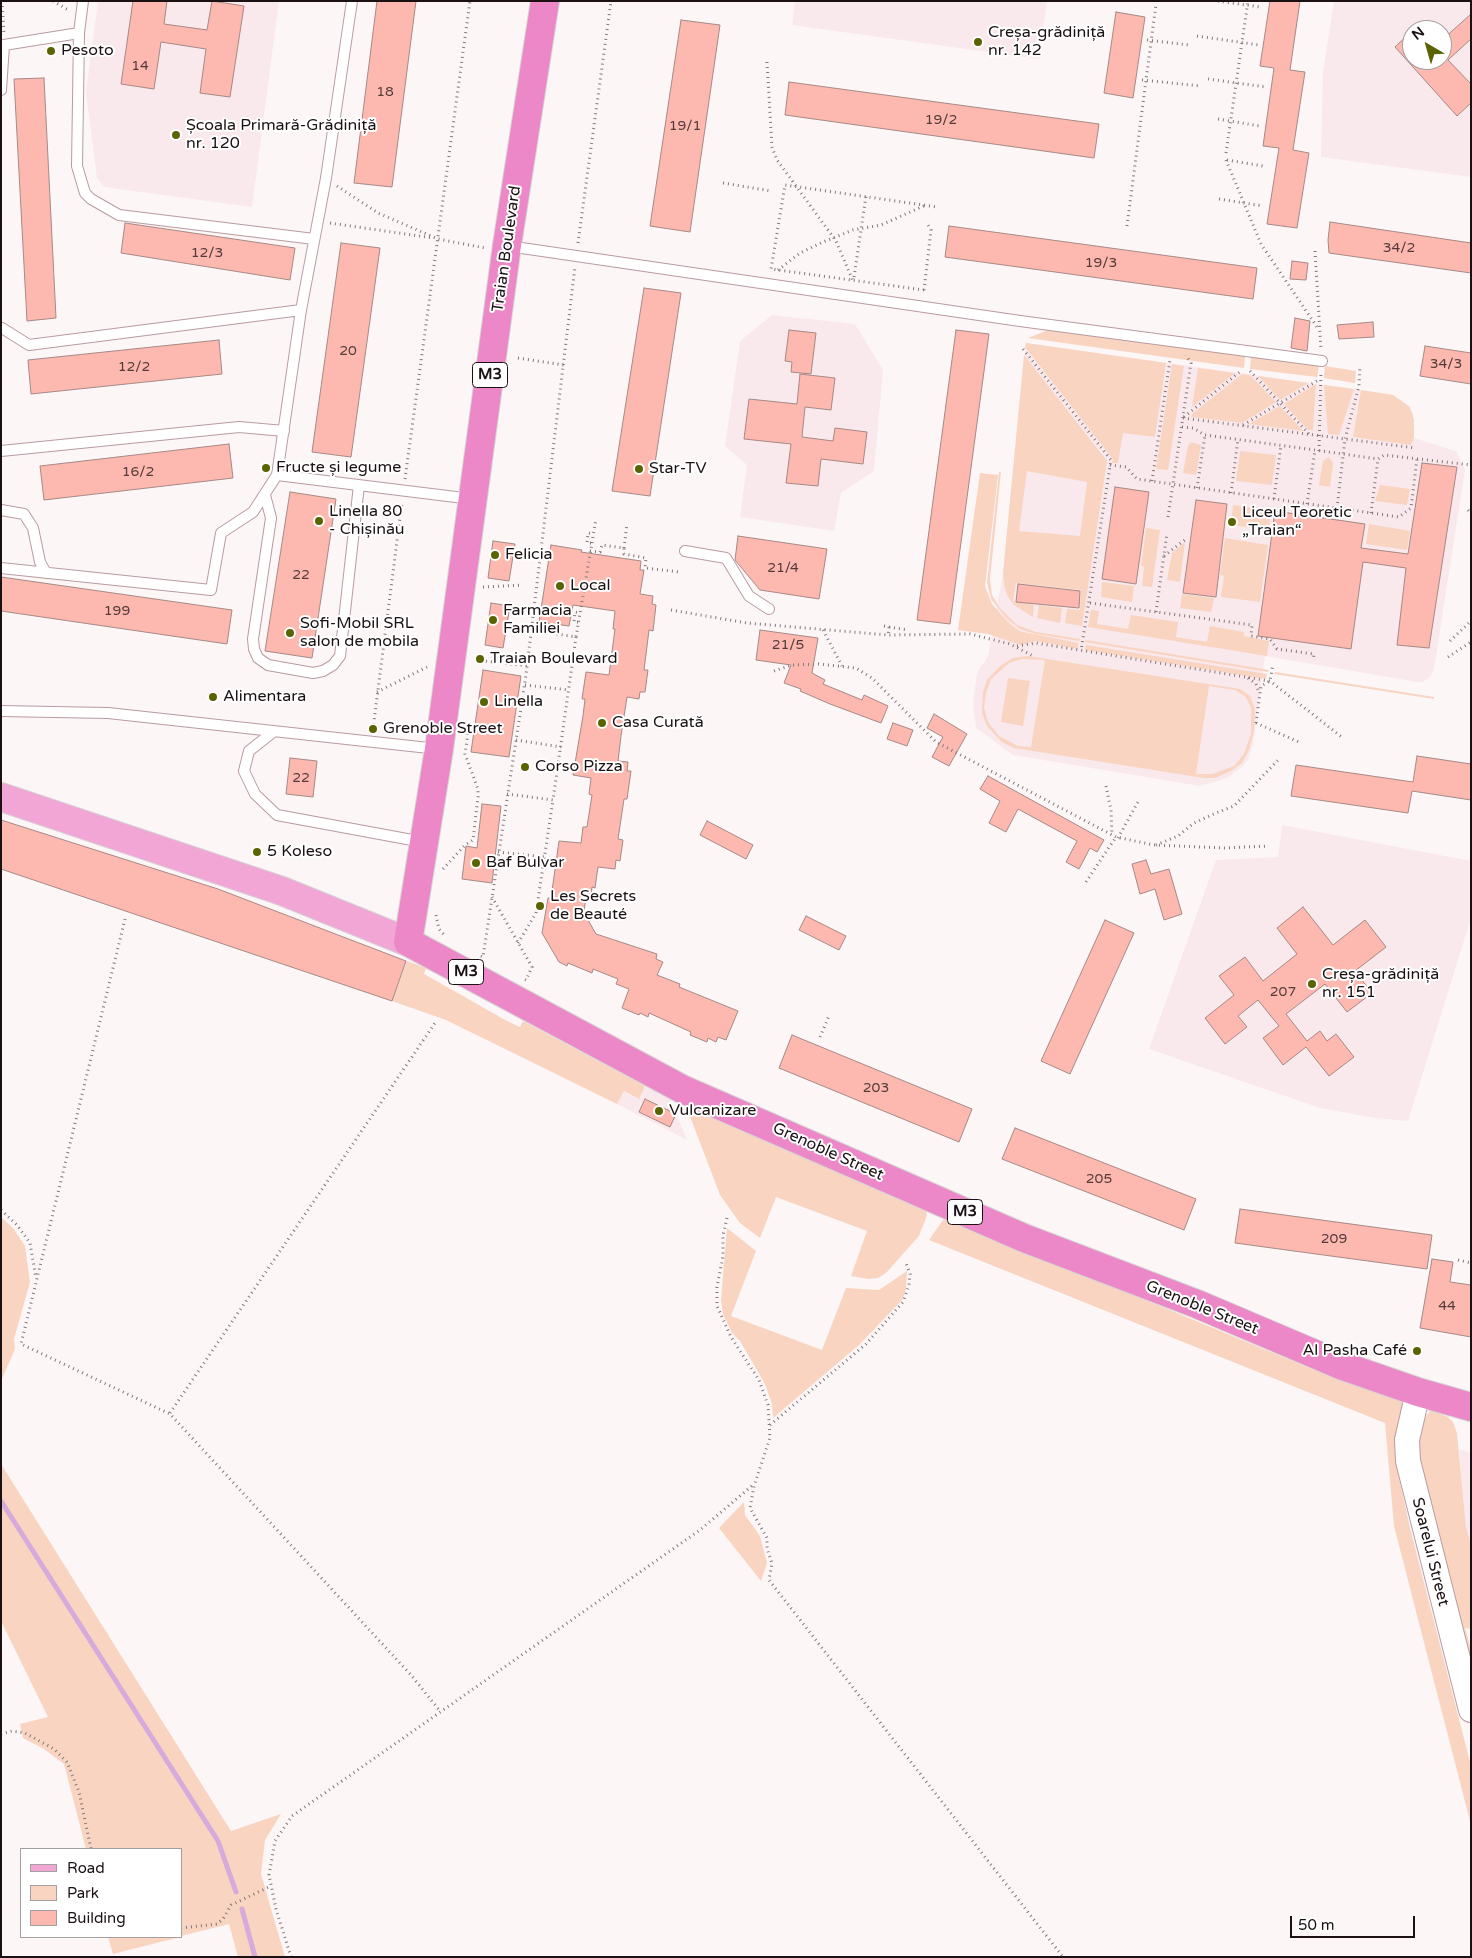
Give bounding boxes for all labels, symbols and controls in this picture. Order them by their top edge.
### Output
north arrow [1402,20,1452,70]
place label: Creșa-grădiniță nr. 142 [988,23,1105,61]
text: N [1408,23,1428,44]
marker: Creșa-grădiniță nr. 142 [972,36,984,48]
place label: Pesoto [61,41,114,61]
marker: Pesoto [45,45,57,57]
house number: 14 [131,58,149,74]
house number: 18 [376,84,394,100]
house number: 19/2 [925,112,957,128]
place label: Școala Primară-Grădiniță nr. 120 [186,116,376,154]
house number: 19/1 [669,118,701,134]
marker: Școala Primară-Grădiniță nr. 120 [170,129,182,141]
street label: Traian Boulevard [489,184,525,314]
house number: 34/2 [1383,240,1415,256]
house number: 12/3 [191,245,223,261]
house number: 19/3 [1085,255,1117,271]
house number: 20 [339,343,357,359]
house number: 34/3 [1430,356,1462,372]
house number: 12/2 [118,359,150,375]
road number: M3 [472,362,508,388]
place label: Fructe și legume [276,458,401,478]
place label: Star-TV [649,459,707,479]
marker: Fructe și legume [260,462,272,474]
marker: Star-TV [633,463,645,475]
house number: 16/2 [122,464,154,480]
place label: Linella 80 - Chișinău [329,502,405,540]
place label: Liceul Teoretic „Traian“ [1242,503,1352,541]
marker: Linella 80 - Chișinău [313,515,325,527]
marker: Liceul Teoretic „Traian“ [1226,516,1238,528]
place label: Felicia [505,545,553,565]
marker: Felicia [489,549,501,561]
house number: 21/4 [767,560,799,576]
house number: 22 [292,567,310,583]
place label: Local [570,576,610,596]
marker: Local [554,580,566,592]
place label: Farmacia Familiei [503,601,572,639]
house number: 199 [104,603,130,619]
place label: Sofi-Mobil SRL salon de mobila [300,614,419,652]
marker: Farmacia Familiei [487,614,499,626]
marker: Sofi-Mobil SRL salon de mobila [284,627,296,639]
house number: 21/5 [772,637,804,653]
place label: Traian Boulevard [490,649,618,669]
marker: Traian Boulevard [474,653,486,665]
place label: Alimentara [223,687,306,707]
marker: Alimentara [207,691,219,703]
place label: Linella [494,692,543,712]
marker: Linella [478,696,490,708]
place label: Casa Curată [612,713,704,733]
marker: Casa Curată [596,717,608,729]
place label: Grenoble Street [383,719,503,739]
marker: Grenoble Street [367,723,379,735]
place label: Corso Pizza [535,757,623,777]
marker: Corso Pizza [519,761,531,773]
house number: 22 [292,770,310,786]
place label: 5 Koleso [267,842,332,862]
marker: 5 Koleso [251,846,263,858]
place label: Baf Bulvar [486,853,564,873]
marker: Baf Bulvar [470,857,482,869]
place label: Les Secrets de Beauté [550,887,636,925]
marker: Les Secrets de Beauté [534,900,546,912]
road number: M3 [448,960,484,984]
place label: Creșa-grădiniță nr. 151 [1322,965,1439,1003]
marker: Creșa-grădiniță nr. 151 [1306,978,1318,990]
house number: 207 [1270,984,1296,1000]
house number: 203 [863,1080,889,1096]
place label: Vulcanizare [669,1101,756,1121]
marker: Vulcanizare [653,1105,665,1117]
street label: Grenoble Street [769,1119,887,1185]
house number: 205 [1086,1171,1112,1187]
road number: M3 [948,1200,982,1224]
house number: 209 [1321,1231,1347,1247]
street label: Grenoble Street [1143,1277,1261,1339]
house number: 44 [1438,1298,1456,1314]
place label: Al Pasha Café [1303,1341,1407,1361]
marker: Al Pasha Café [1411,1345,1423,1357]
street label: Soarelui Street [1407,1496,1453,1608]
legend [20,1848,182,1938]
text: Road [67,1859,105,1877]
text: Park [67,1884,99,1902]
scale bar [1292,1906,1417,1938]
text: Building [67,1909,126,1927]
text: 50 m [1298,1916,1335,1934]

